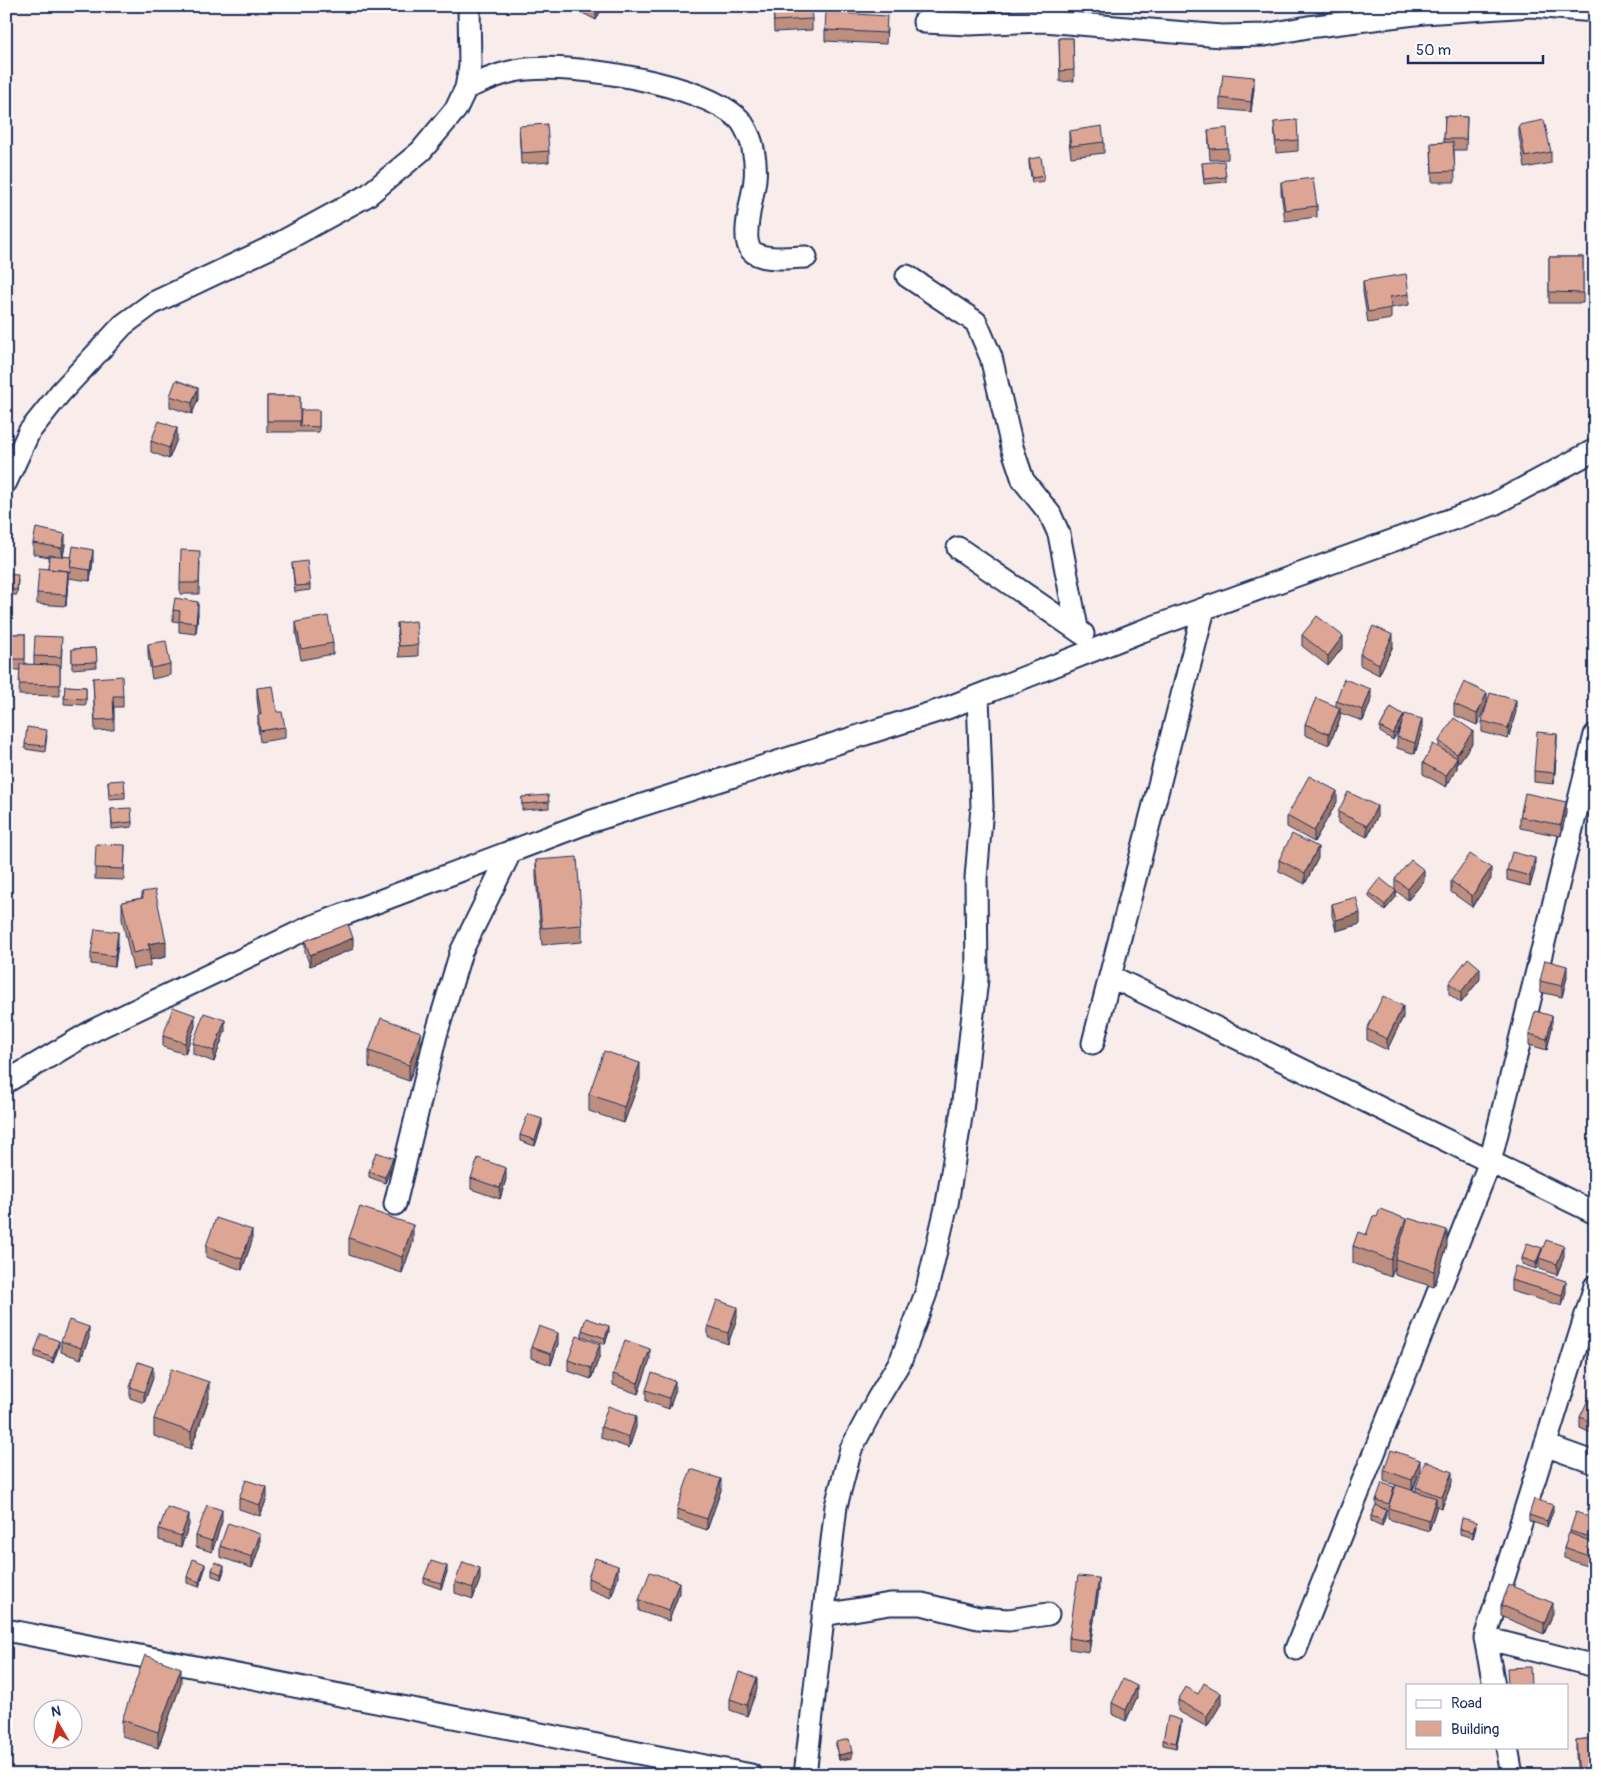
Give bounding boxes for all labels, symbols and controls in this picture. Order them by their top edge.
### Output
scale bar [1408,32,1544,64]
text: 50 m [1416,41,1451,60]
legend [1406,1684,1568,1748]
text: Road [1451,1694,1482,1713]
north arrow [32,1698,82,1748]
text: N [50,1703,62,1721]
text: Building [1451,1720,1499,1739]

